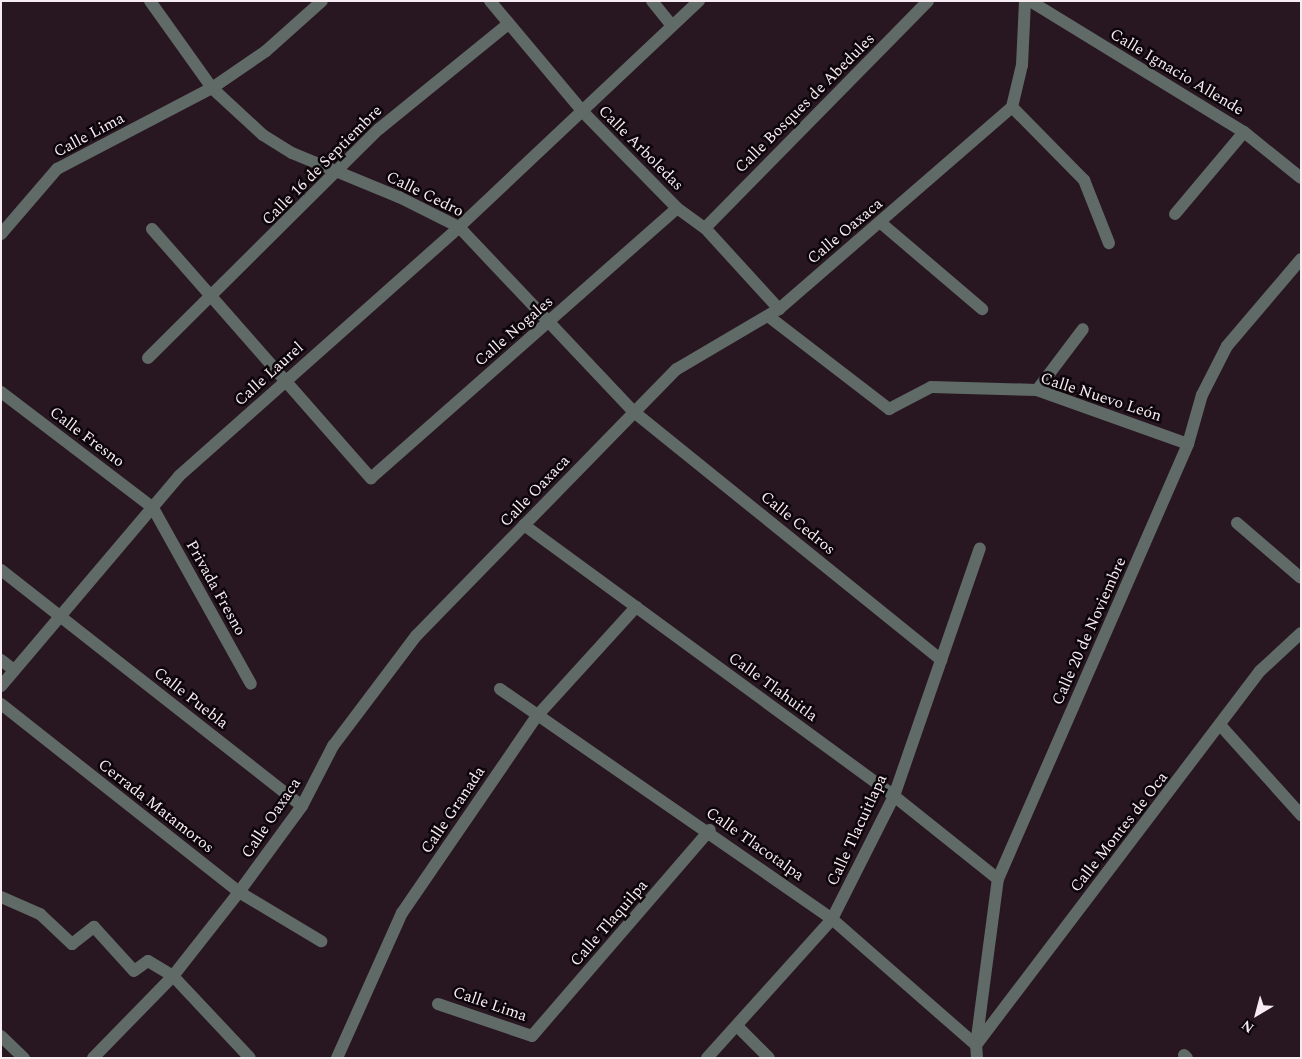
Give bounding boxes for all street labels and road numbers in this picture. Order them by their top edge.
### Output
street label: Calle Ignacio Allende [1107,24,1247,120]
street label: Calle Bosques de Abedules [731,29,879,177]
street label: Calle 16 de Septiembre [258,101,386,229]
street label: Calle Arboledas [594,101,688,195]
street label: Calle Lima [50,108,128,162]
street label: Calle Cedro [383,167,467,221]
street label: Calle Oaxaca [803,194,887,268]
street label: Calle Nogales [471,292,557,370]
street label: Calle Laurel [231,338,307,410]
street label: Calle Nuevo León [1038,368,1164,426]
street label: Calle Fresno [46,403,128,471]
street label: Calle Oaxaca [496,451,574,531]
street label: Calle Cedros [757,487,839,559]
street label: Privada Fresno [182,537,250,639]
street label: Calle 20 de Noviembre [1048,554,1130,708]
street label: Calle Tlahuitla [725,648,821,726]
street label: Calle Puebla [150,663,232,733]
street label: Cerrada Matamoros [94,755,218,857]
street label: Calle Granada [417,763,489,857]
street label: Calle Montes de Oca [1066,768,1172,896]
street label: Calle Tlacuitlapa [823,771,891,889]
street label: Calle Oaxaca [237,774,305,862]
street label: Calle Tlacotalpa [702,803,808,885]
street label: Calle Tlaquilpa [566,876,652,970]
street label: Calle Lima [450,982,530,1026]

